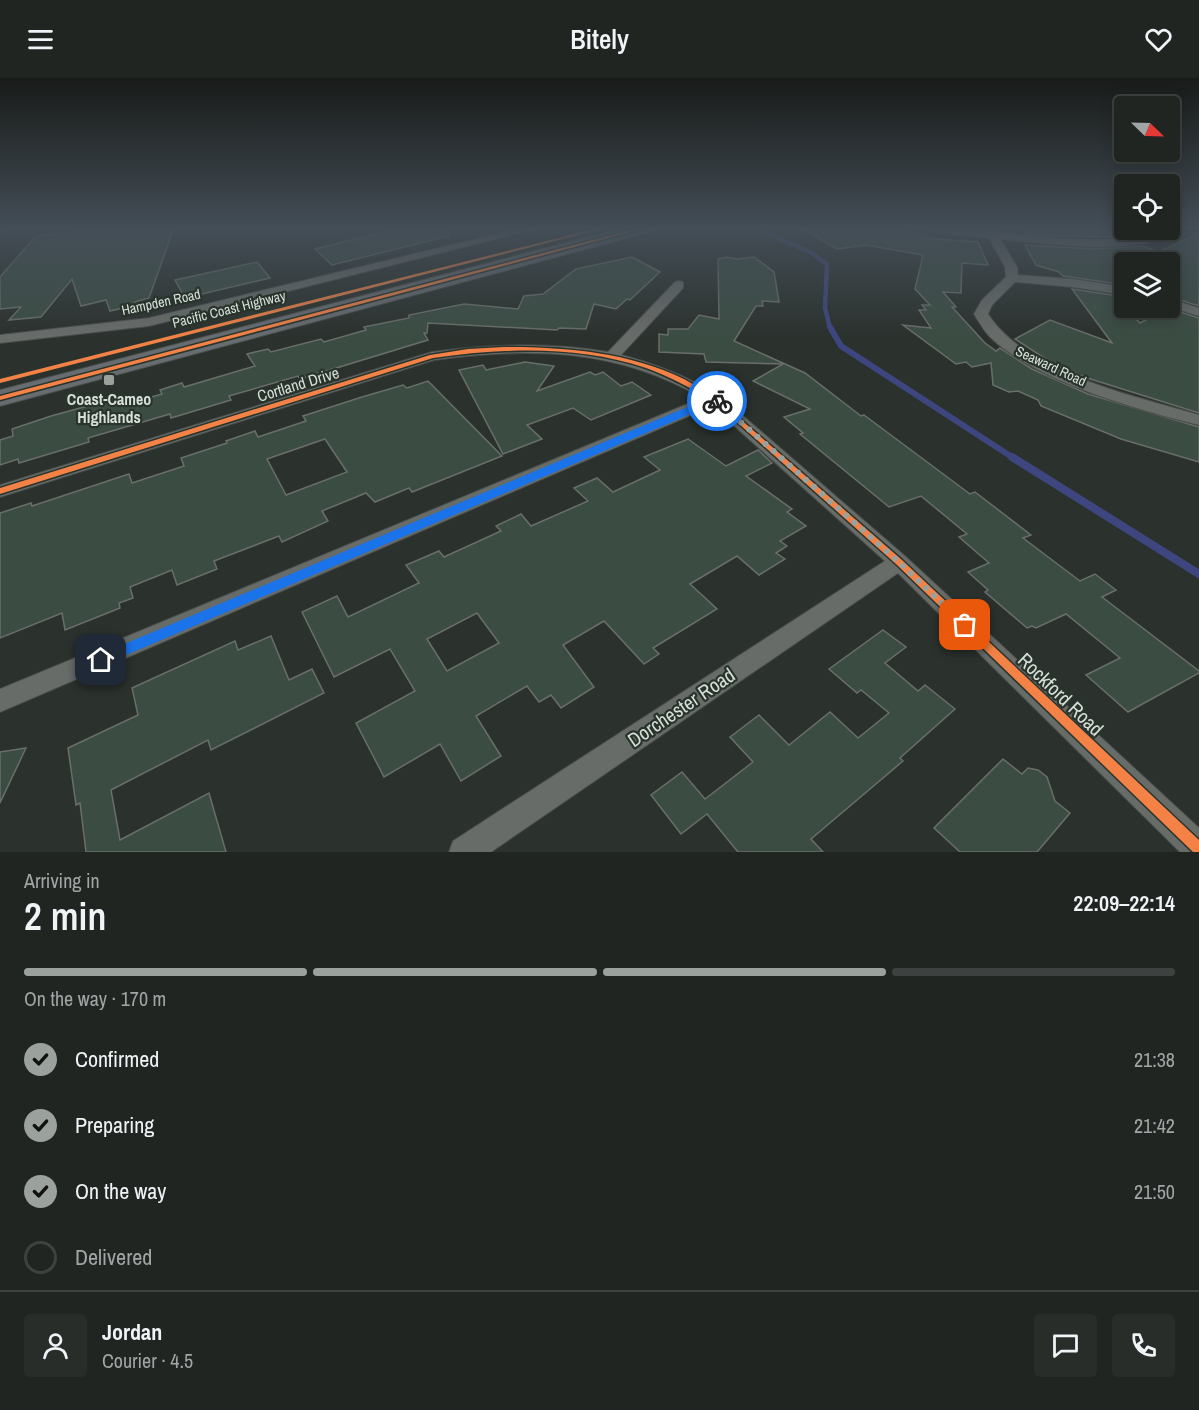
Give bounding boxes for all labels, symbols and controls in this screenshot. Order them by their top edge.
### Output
text: Bitely [570,21,629,57]
icon: menu [24,23,57,56]
icon: heart [1142,23,1175,56]
north arrow [1114,96,1180,162]
map controls [1114,96,1180,318]
button: locate [1114,174,1180,240]
button: layers [1114,252,1180,318]
street label: Hampden Road [120,285,202,319]
street label: Pacific Coast Highway [170,286,288,332]
street label: Seaward Road [1013,342,1089,390]
street label: Cortland Drive [254,361,342,407]
courier [687,371,747,431]
marker: Coast-Cameo Highlands [102,373,116,387]
icon: bike [701,385,734,418]
place label: Coast-Cameo Highlands [67,388,151,428]
pin [939,599,990,650]
icon: bag [948,608,981,641]
pin [75,634,126,685]
icon: home [84,643,117,676]
street label: Rockford Road [1012,646,1110,742]
street label: Dorchester Road [622,661,740,753]
text: Arriving in [24,867,100,894]
text: 22:09–22:14 [1073,888,1175,918]
text: 2 min [24,890,106,942]
text: On the way · 170 m [24,985,166,1012]
icon: check [24,1043,57,1076]
text: Confirmed [75,1044,159,1074]
text: 21:38 [1134,1046,1175,1073]
icon: check [24,1109,57,1142]
text: Preparing [75,1110,154,1140]
text: 21:42 [1134,1112,1175,1139]
icon: check [24,1175,57,1208]
text: On the way [75,1176,166,1206]
text: 21:50 [1134,1178,1175,1205]
text: Delivered [75,1242,152,1272]
button: person [24,1314,87,1377]
button: chat [1034,1314,1097,1377]
button: phone [1112,1314,1175,1377]
text: Jordan [102,1317,162,1347]
text: Courier · 4.5 [102,1347,193,1374]

